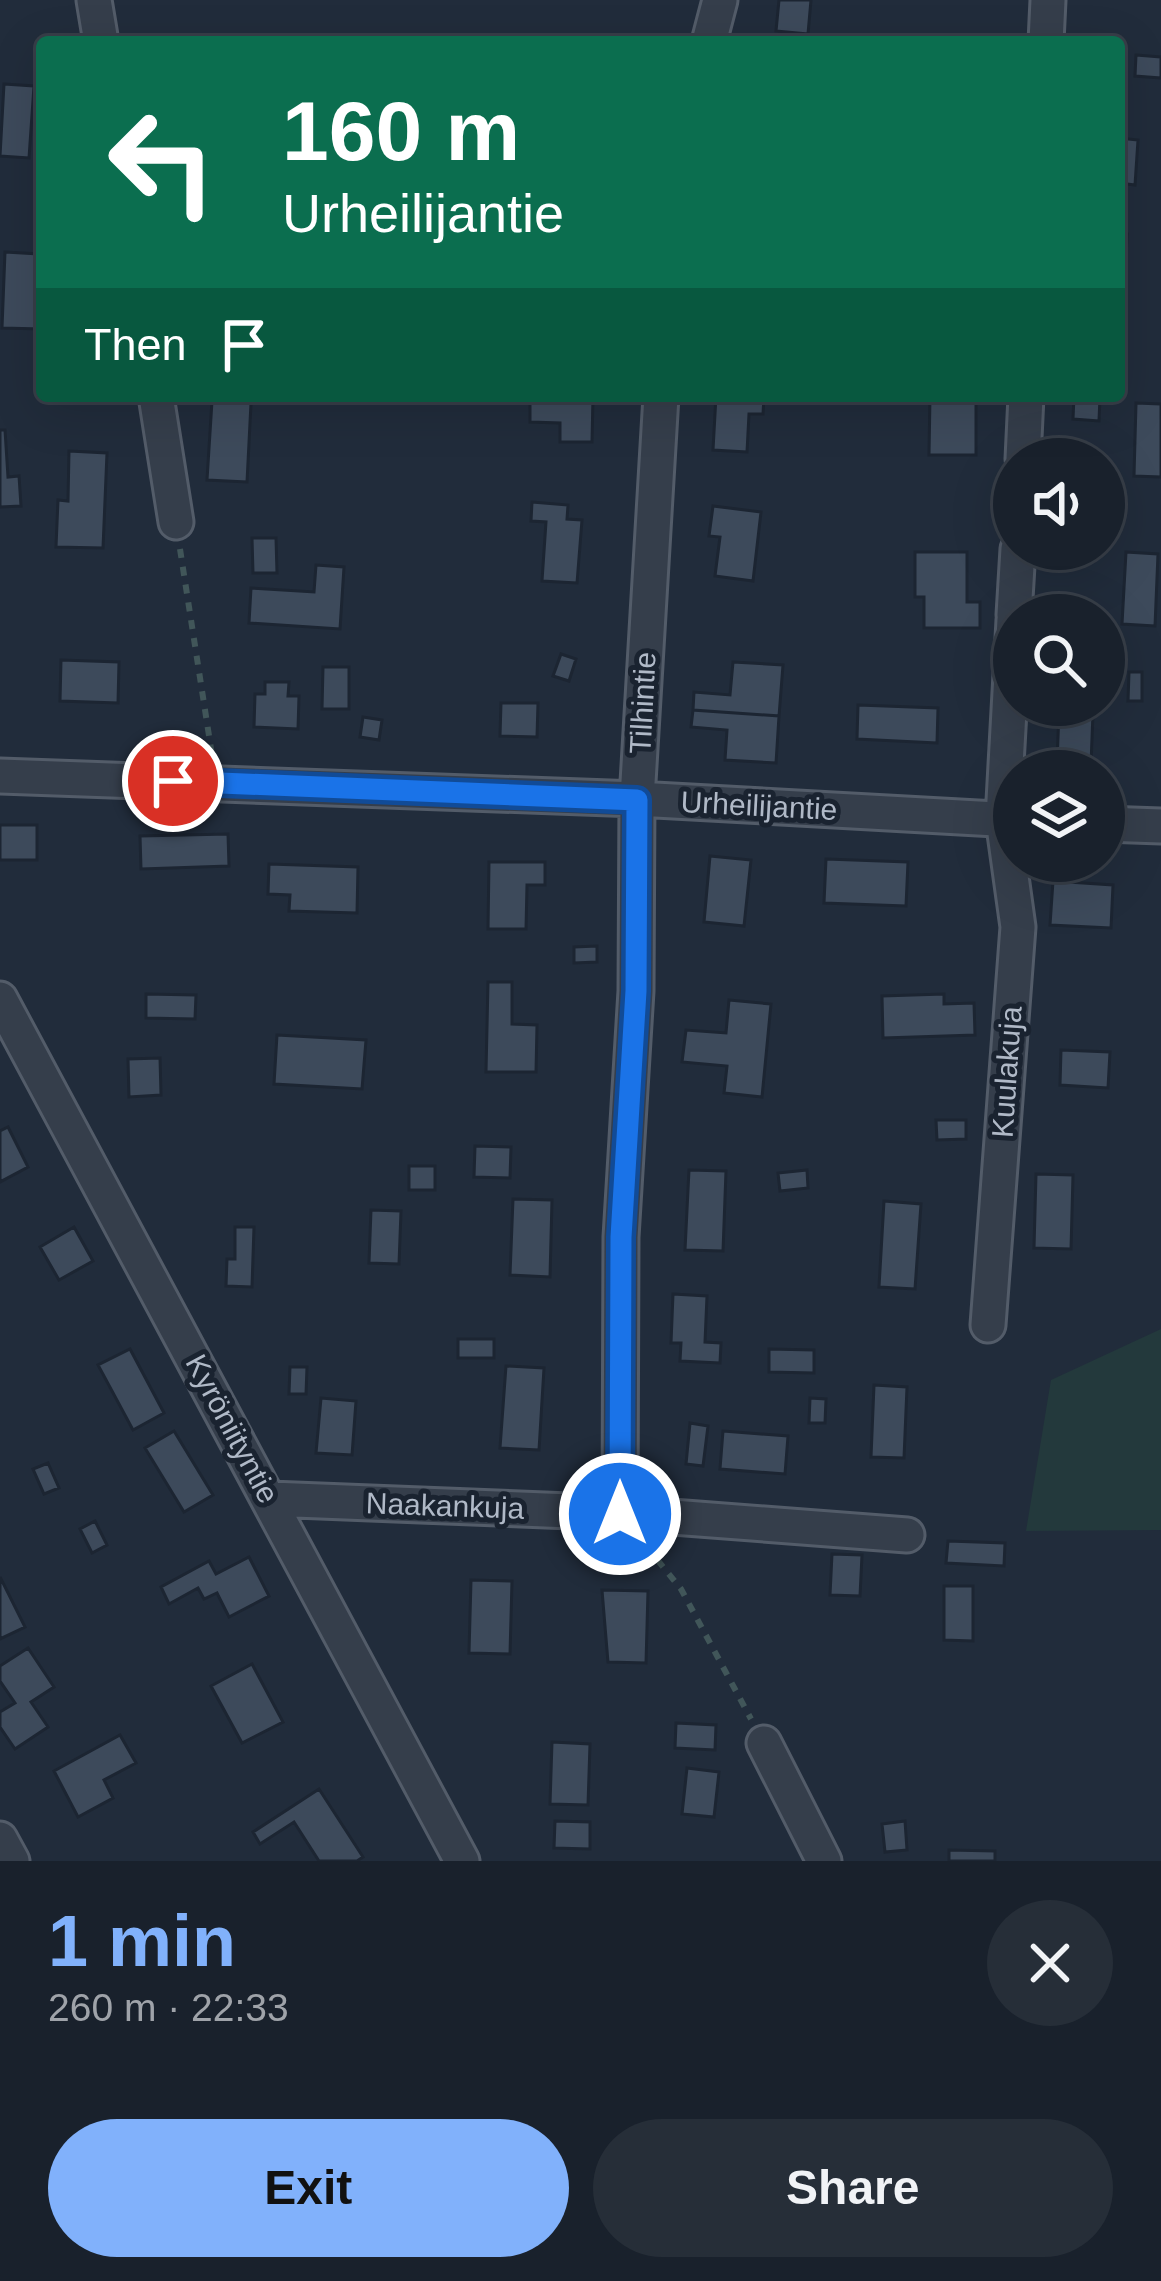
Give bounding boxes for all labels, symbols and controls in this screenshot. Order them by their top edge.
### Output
icon: left [84,84,240,240]
text: 160 m [282,84,520,178]
text: Urheilijantie [282,183,564,243]
icon: arrive [211,312,277,378]
text: Then [84,319,187,370]
map controls [993,438,1125,882]
button: sound [993,438,1125,570]
button: search [993,594,1125,726]
street label: Tilhintie [623,651,662,755]
pin [122,730,224,832]
icon: arrive [140,748,206,814]
button: layers [993,750,1125,882]
street label: Urheilijantie [680,785,838,826]
street label: Kuulakuja [985,1005,1028,1139]
street label: Kyröniityntie [180,1349,285,1509]
position arrow [557,1451,683,1577]
street label: Naakankuja [365,1486,525,1525]
button: close [987,1900,1113,2026]
text: 1 min [48,1901,236,1981]
text: 260 m · 22:33 [48,1986,289,2029]
button: Exit [48,2119,569,2257]
button: Share [593,2119,1113,2257]

